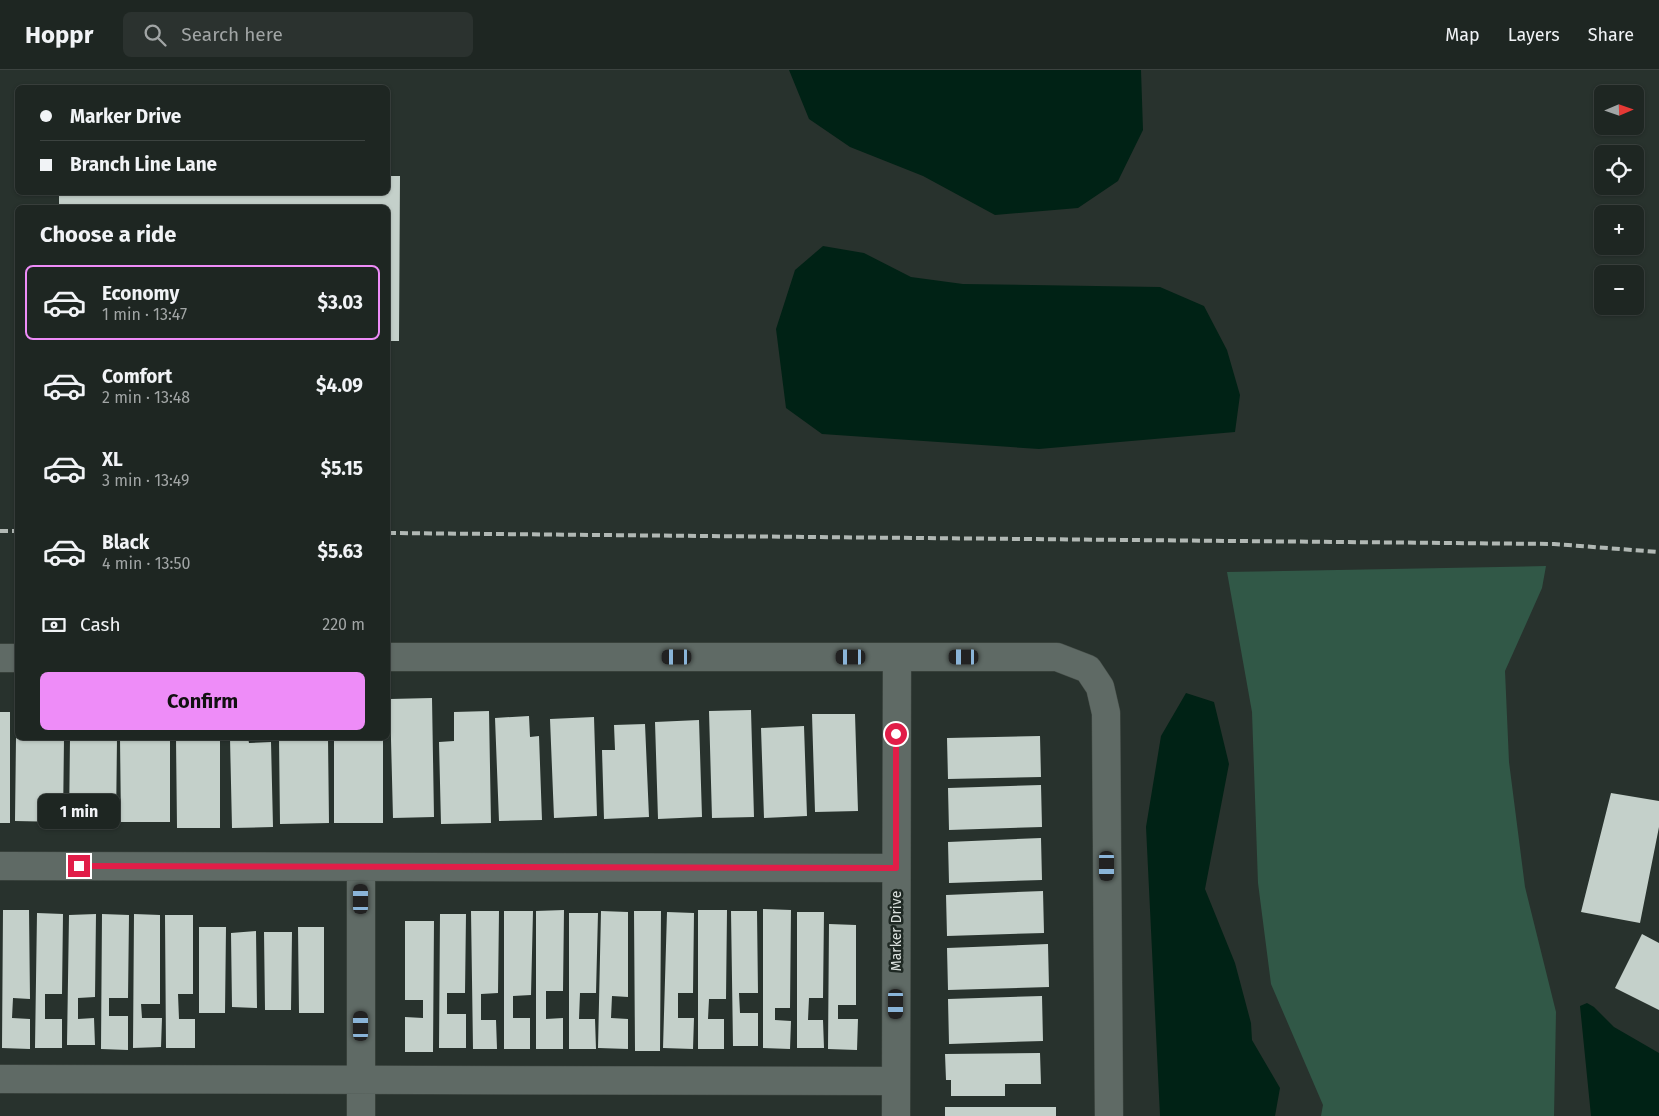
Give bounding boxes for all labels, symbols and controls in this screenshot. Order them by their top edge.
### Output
search box [123,12,473,57]
text: Hoppr [25,21,93,49]
icon: search [141,21,169,49]
text: Search here [181,23,283,46]
text: Map [1445,24,1480,46]
text: Layers [1508,24,1560,46]
text: Share [1588,24,1634,46]
north arrow [1594,85,1644,135]
map controls [1594,85,1644,315]
text: Marker Drive [70,105,181,128]
button: locate [1594,145,1644,195]
text: Branch Line Lane [70,153,217,176]
button: + [1594,205,1644,255]
text: Choose a ride [40,221,176,248]
button: − [1594,265,1644,315]
icon: car [42,280,87,325]
text: Economy [102,282,179,305]
text: $3.03 [318,291,363,314]
text: 1 min · 13:47 [102,305,187,324]
icon: car [42,363,87,408]
text: Comfort [102,365,172,388]
text: $4.09 [316,374,363,397]
text: 2 min · 13:48 [102,388,190,407]
icon: car [42,446,87,491]
text: XL [102,448,123,471]
text: $5.15 [321,457,363,480]
text: 3 min · 13:49 [102,471,189,490]
icon: car [42,529,87,574]
text: Black [102,531,149,554]
text: $5.63 [318,540,363,563]
text: 4 min · 13:50 [102,554,190,573]
icon: cash [40,611,68,639]
text: Cash [80,613,121,636]
text: 220 m [322,615,365,634]
car [662,650,692,665]
car [836,650,866,665]
car [949,650,979,665]
button: Confirm [40,672,365,730]
route start [885,723,907,745]
callout: 1 min [38,794,120,828]
text: 1 min [60,802,98,821]
car [1099,851,1114,881]
route end [68,855,90,877]
car [353,884,368,914]
street label: Marker Drive [888,891,905,971]
car [888,989,903,1019]
car [353,1011,368,1041]

